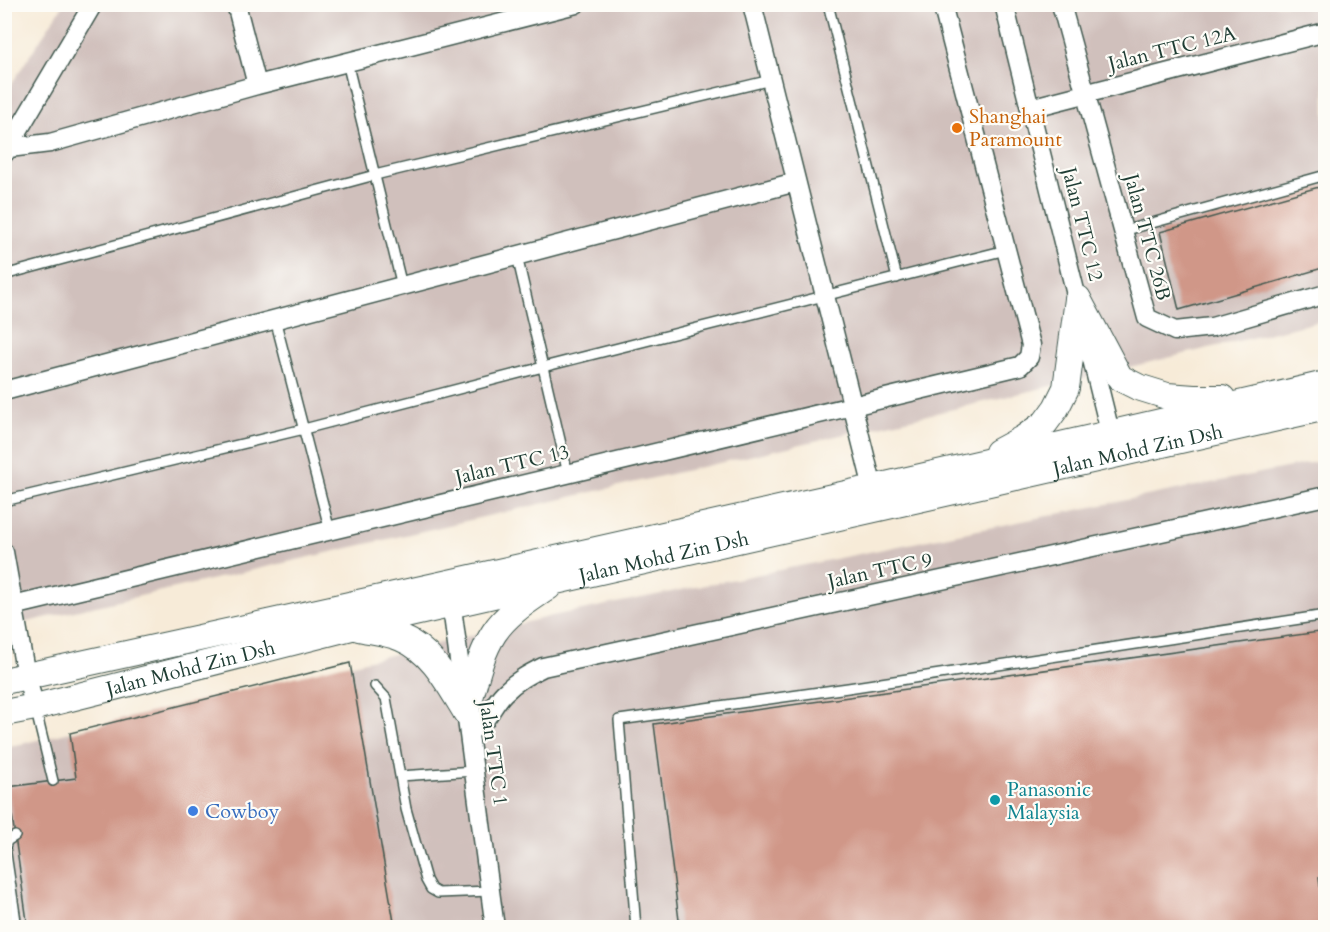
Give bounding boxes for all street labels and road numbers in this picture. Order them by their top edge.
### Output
street label: Jalan TTC 12A [1103,19,1239,78]
street label: Jalan TTC 12 [1055,161,1110,284]
street label: Jalan TTC 26B [1117,168,1177,303]
street label: Jalan Mohd Zin Dsh [1047,418,1225,483]
street label: Jalan TTC 13 [449,438,572,491]
street label: Jalan Mohd Zin Dsh [573,525,751,590]
street label: Jalan TTC 9 [822,546,935,595]
street label: Jalan Mohd Zin Dsh [100,634,278,703]
street label: Jalan TTC 1 [472,696,514,807]

